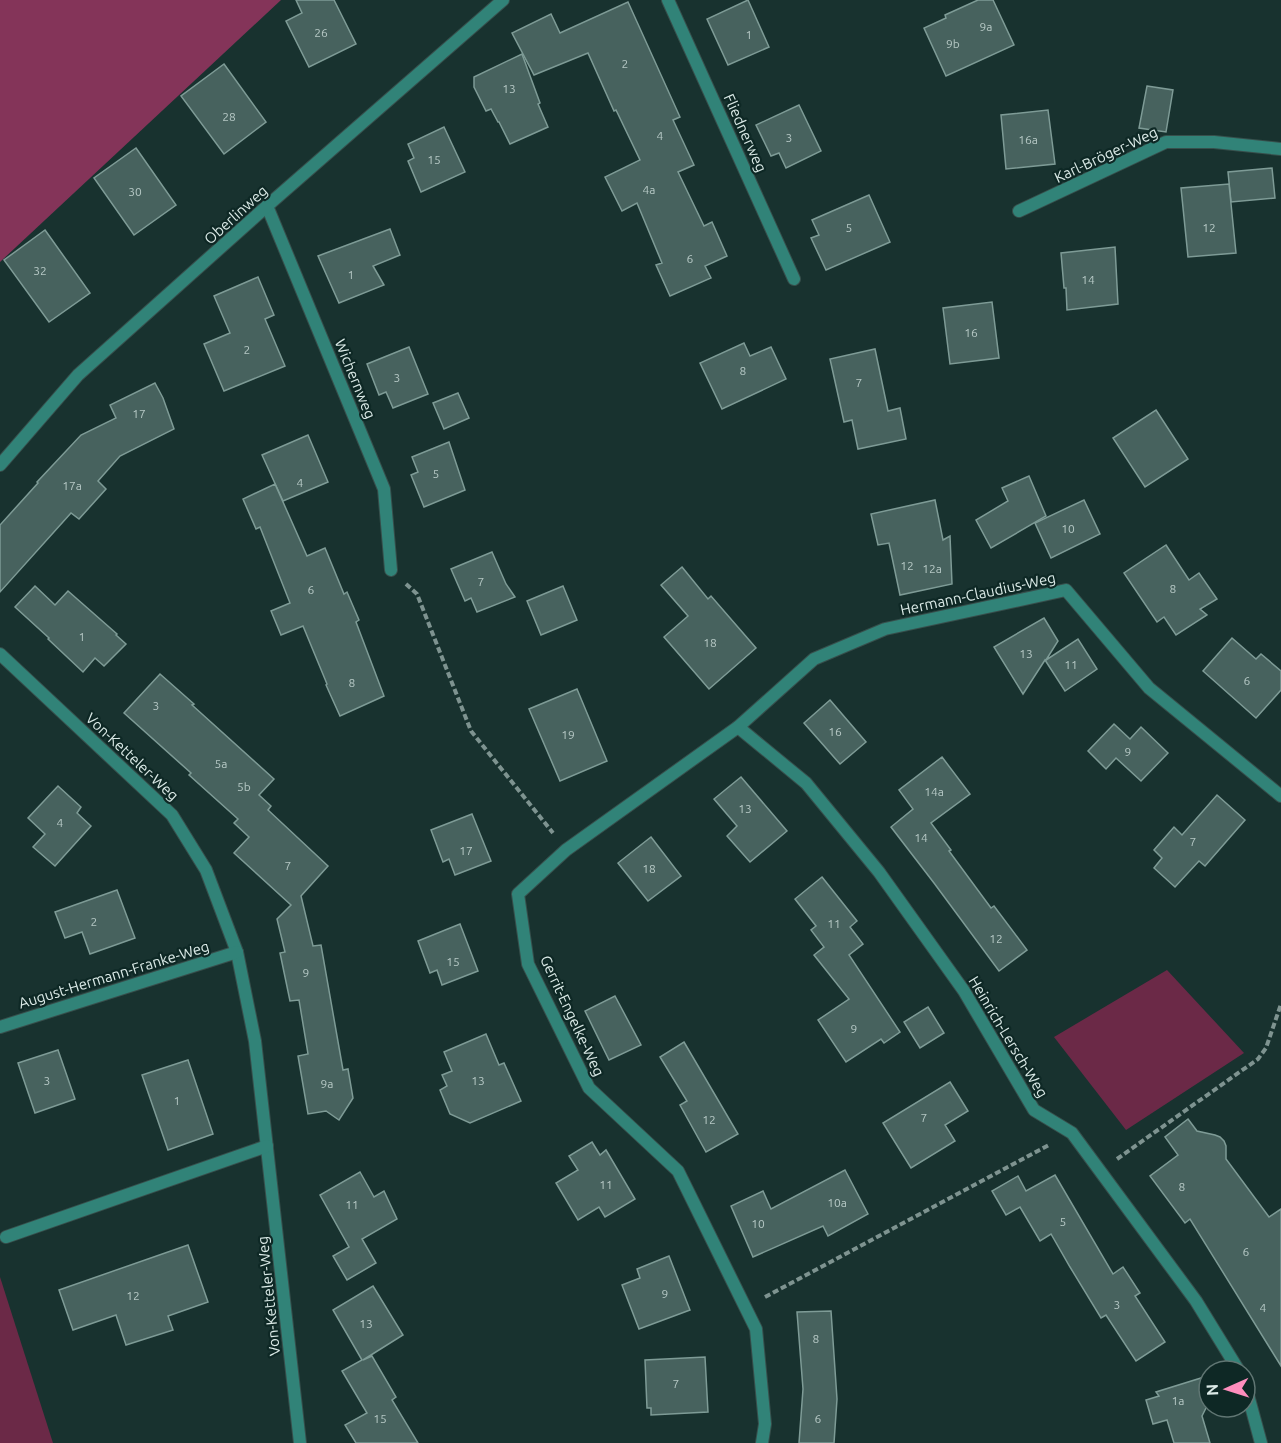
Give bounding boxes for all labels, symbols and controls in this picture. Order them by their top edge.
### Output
house number: 9a [980,20,992,33]
house number: 26 [314,26,328,39]
house number: 1 [746,28,752,41]
house number: 9b [946,37,960,50]
house number: 2 [622,57,628,70]
house number: 13 [502,82,516,95]
street label: Fliednerweg [721,91,770,175]
house number: 28 [222,110,236,123]
street label: Karl-Bröger-Weg [1051,123,1160,186]
house number: 4 [657,129,664,142]
house number: 3 [786,131,792,144]
house number: 16a [1018,133,1038,146]
house number: 15 [427,153,441,166]
street label: Oberlinweg [201,182,271,247]
house number: 4a [643,183,655,196]
house number: 30 [128,185,142,198]
house number: 5 [846,221,852,234]
house number: 12 [1202,221,1216,234]
house number: 6 [687,252,694,265]
house number: 32 [33,264,47,277]
house number: 1 [348,268,354,281]
house number: 14 [1081,273,1095,286]
house number: 16 [964,326,978,339]
street label: Wichernweg [332,336,379,421]
house number: 2 [244,343,250,356]
house number: 8 [740,364,747,377]
house number: 3 [394,371,400,384]
house number: 7 [856,376,862,389]
house number: 17 [132,407,146,420]
house number: 5 [433,467,439,480]
house number: 4 [297,476,304,489]
house number: 17a [62,479,82,492]
house number: 10 [1061,522,1075,535]
house number: 12 [900,559,914,572]
house number: 12a [922,562,942,575]
street label: Hermann-Claudius-Weg [899,569,1057,618]
house number: 7 [478,575,484,588]
house number: 8 [1170,582,1177,595]
house number: 6 [308,583,315,596]
house number: 1 [79,630,85,643]
house number: 18 [703,636,717,649]
house number: 13 [1019,647,1033,660]
house number: 11 [1064,658,1078,671]
house number: 6 [1244,674,1251,687]
house number: 8 [349,676,356,689]
house number: 3 [153,699,159,712]
street label: Von-Ketteler-Weg [83,709,182,804]
house number: 16 [828,725,842,738]
house number: 19 [561,728,575,741]
house number: 9 [1125,745,1131,758]
house number: 5a [215,757,227,770]
house number: 5b [237,780,251,793]
house number: 14a [924,785,944,798]
house number: 13 [738,802,752,815]
house number: 4 [57,816,64,829]
house number: 14 [914,831,928,844]
house number: 7 [1190,835,1196,848]
house number: 17 [459,844,473,857]
house number: 7 [285,859,291,872]
house number: 18 [642,862,656,875]
house number: 2 [91,915,97,928]
house number: 11 [827,917,841,930]
house number: 12 [989,932,1003,945]
street label: August-Hermann-Franke-Weg [16,937,211,1012]
street label: Gerrit-Engelke-Weg [537,953,608,1079]
house number: 15 [446,955,460,968]
house number: 9 [303,966,309,979]
street label: Heinrich-Lersch-Weg [965,973,1051,1101]
house number: 9 [851,1022,857,1035]
house number: 3 [44,1074,50,1087]
house number: 13 [471,1074,485,1087]
house number: 9a [321,1077,333,1090]
house number: 1 [174,1094,180,1107]
house number: 7 [921,1111,927,1124]
house number: 12 [702,1113,716,1126]
house number: 11 [599,1178,613,1191]
house number: 8 [1179,1180,1186,1193]
house number: 10a [827,1196,847,1209]
house number: 11 [345,1198,359,1211]
house number: 5 [1060,1215,1066,1228]
house number: 10 [751,1217,765,1230]
street label: Von-Ketteler-Weg [254,1235,283,1357]
house number: 6 [1243,1245,1250,1258]
house number: 9 [662,1287,668,1300]
house number: 12 [126,1289,140,1302]
house number: 3 [1114,1298,1120,1311]
house number: 4 [1260,1301,1267,1314]
house number: 13 [359,1317,373,1330]
house number: 8 [813,1332,820,1345]
north arrow [1197,1359,1257,1419]
house number: 7 [673,1377,679,1390]
text: N [1203,1383,1221,1396]
house number: 1a [1172,1394,1184,1407]
house number: 15 [373,1412,387,1425]
house number: 6 [815,1412,822,1425]

